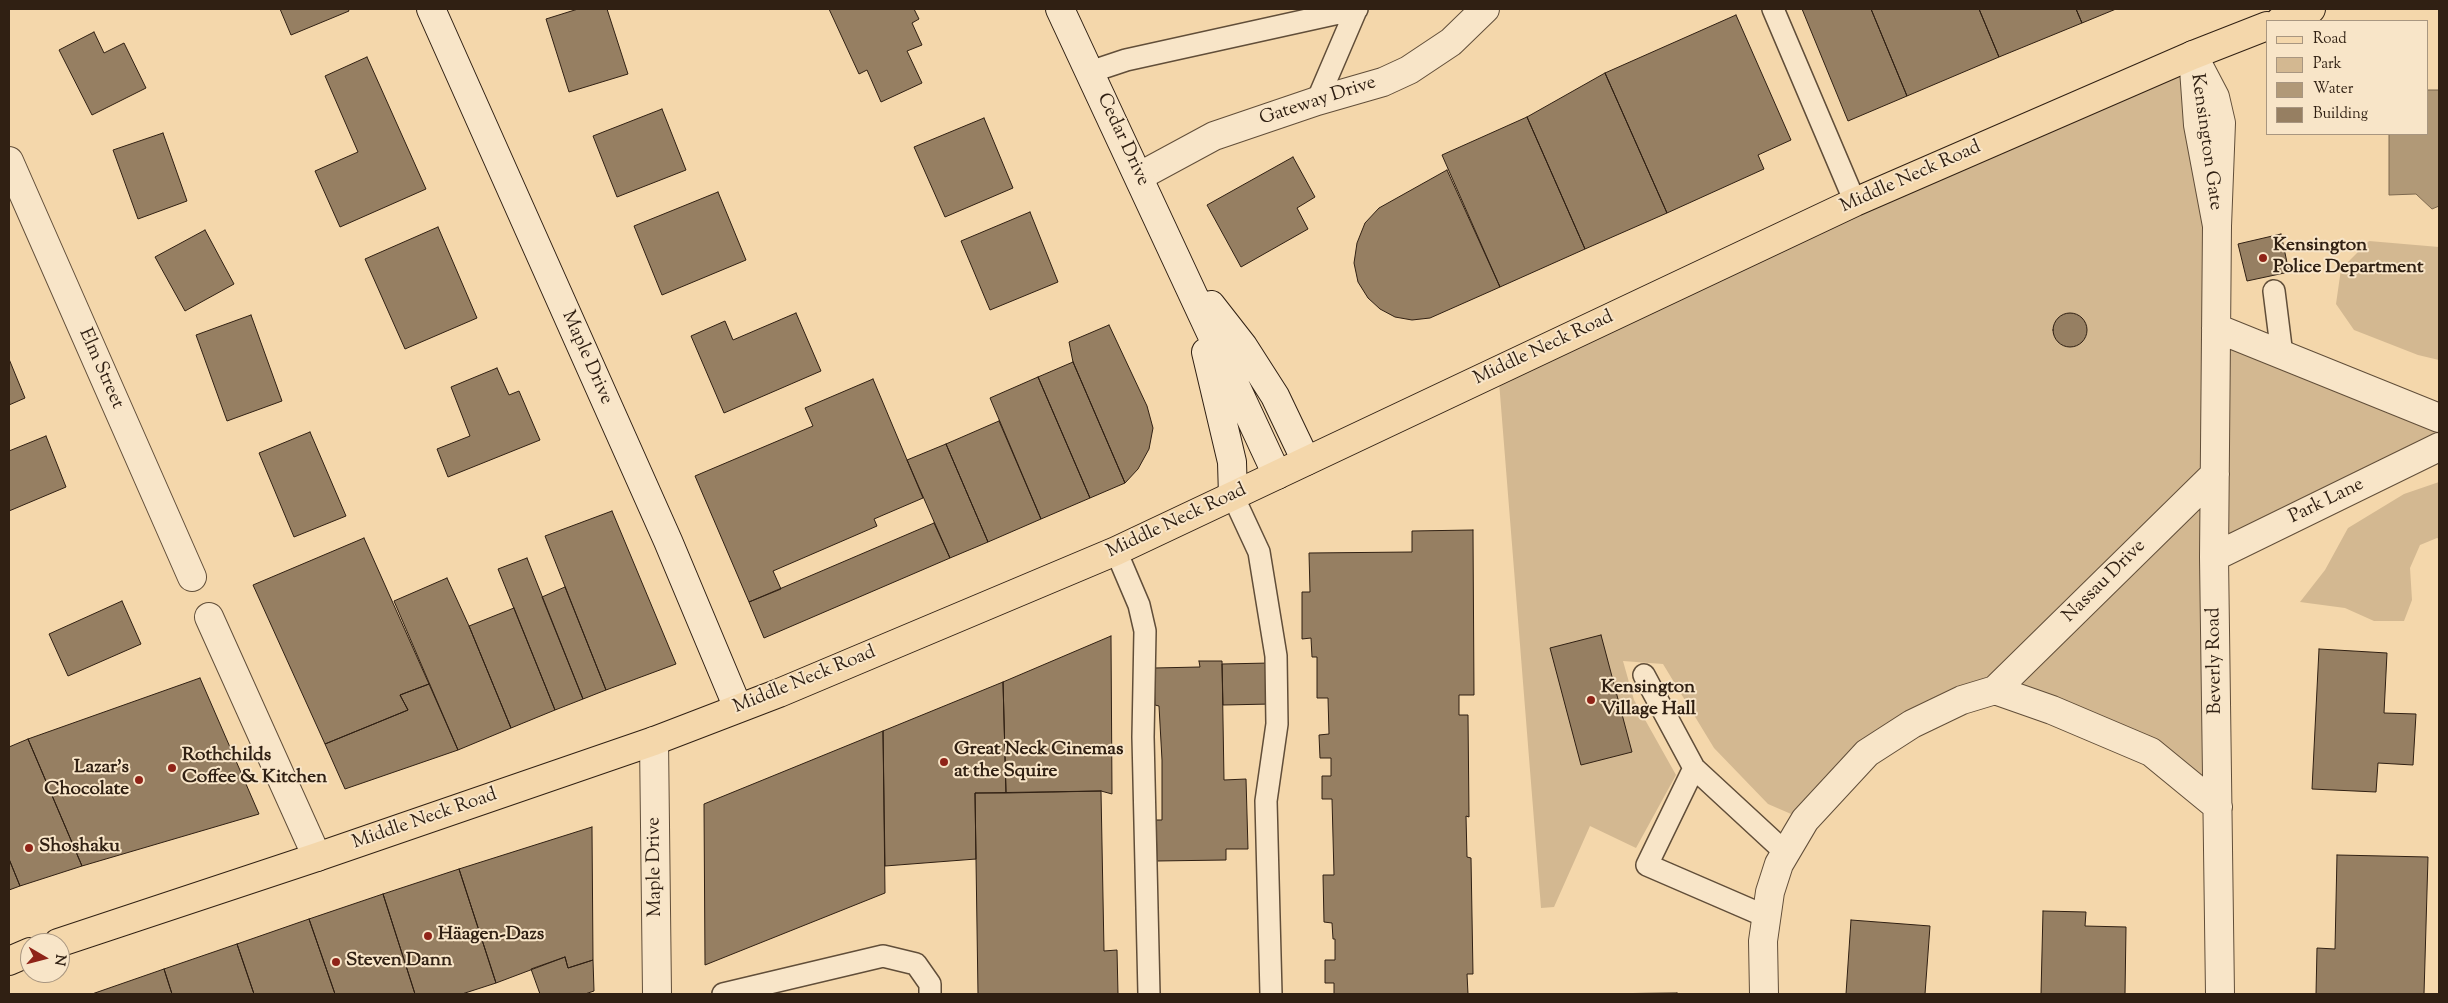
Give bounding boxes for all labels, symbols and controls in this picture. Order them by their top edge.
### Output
legend [2266,20,2428,135]
text: Road [2313,29,2347,50]
text: Park [2313,54,2342,75]
street label: Gateway Drive [1257,72,1379,132]
street label: Kensington Gate [2184,72,2226,212]
text: Water [2313,79,2353,100]
street label: Cedar Drive [1091,90,1153,190]
text: Building [2313,104,2368,125]
street label: Middle Neck Road [1837,137,1985,219]
place label: Kensington Police Department [2273,236,2424,280]
marker: Kensington Police Department [2257,252,2269,264]
street label: Middle Neck Road [1471,307,1617,391]
street label: Maple Drive [555,308,617,408]
street label: Elm Street [72,325,128,413]
street label: Park Lane [2286,474,2368,530]
street label: Middle Neck Road [1104,480,1250,564]
street label: Nassau Drive [2059,536,2151,628]
street label: Beverly Road [2204,607,2228,715]
street label: Middle Neck Road [731,642,879,720]
place label: Kensington Village Hall [1601,678,1696,722]
marker: Kensington Village Hall [1585,694,1597,706]
place label: Great Neck Cinemas at the Squire [954,740,1124,784]
place label: Rothchilds Coffee & Kitchen [182,746,327,790]
marker: Great Neck Cinemas at the Squire [938,756,950,768]
place label: Lazar's Chocolate [44,758,129,802]
marker: Rothchilds Coffee & Kitchen [166,762,178,774]
marker: Lazar's Chocolate [133,774,145,786]
street label: Middle Neck Road [350,785,500,855]
street label: Maple Drive [644,817,668,917]
place label: Shoshaku [39,837,120,859]
marker: Shoshaku [23,842,35,854]
place label: Häagen-Dazs [438,925,544,947]
marker: Häagen-Dazs [422,930,434,942]
north arrow [20,933,70,983]
place label: Steven Dann [346,951,452,973]
text: N [48,953,70,967]
marker: Steven Dann [330,956,342,968]

